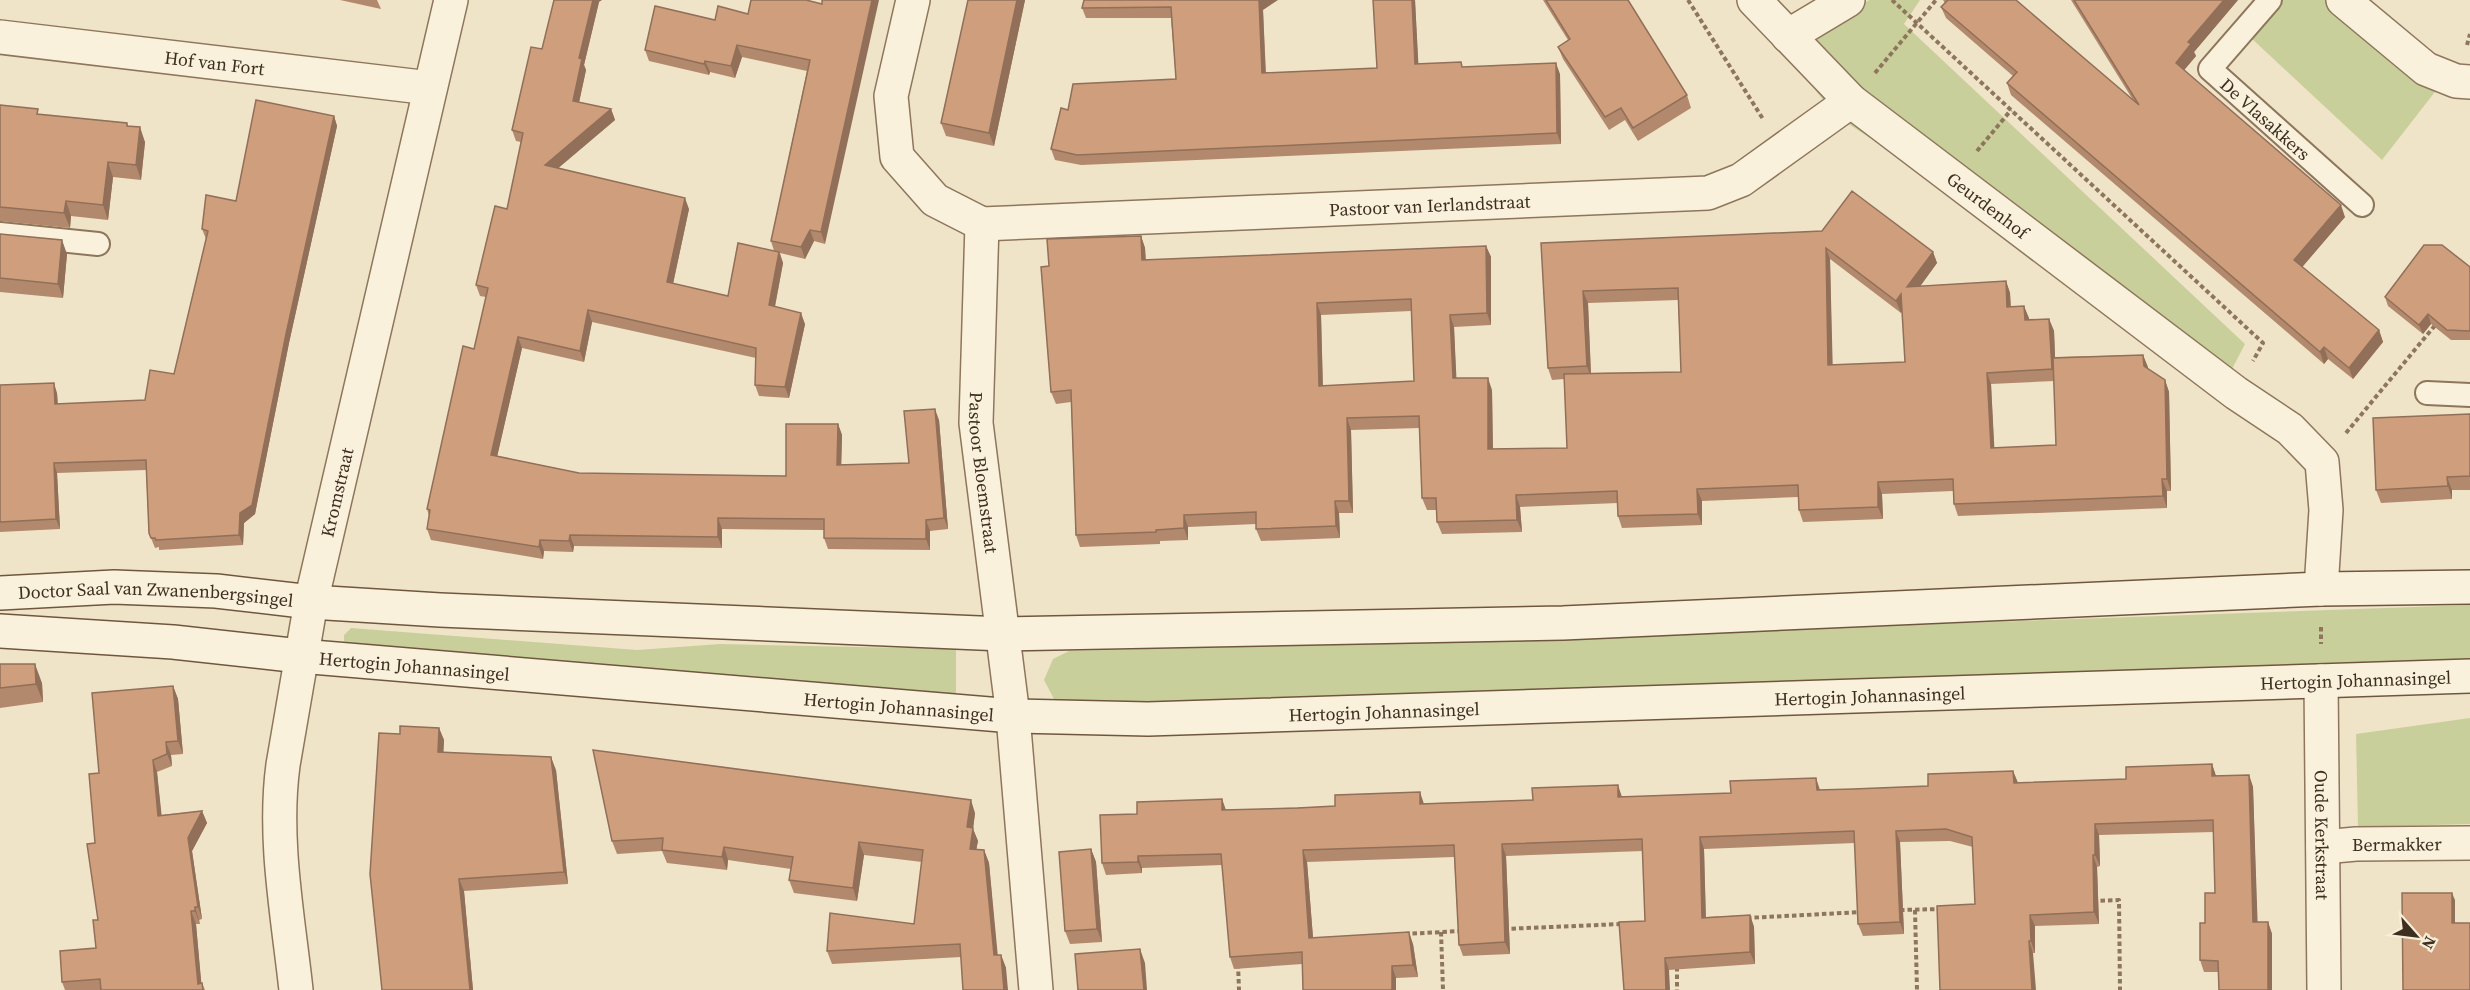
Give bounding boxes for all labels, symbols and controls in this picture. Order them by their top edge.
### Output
street label: Hof van Fort [163,44,266,81]
street label: De Vlasakkers [2215,72,2316,166]
street label: Geurdenhof [1942,166,2035,245]
street label: Pastoor van Ierlandstraat [1328,188,1531,222]
street label: Pastoor Bloemstraat [963,391,1005,555]
street label: Kromstraat [314,445,359,539]
street label: Doctor Saal van Zwanenbergsingel [17,575,295,612]
street label: Hertogin Johannasingel [318,645,511,686]
street label: Hertogin Johannasingel [2260,664,2452,695]
street label: Hertogin Johannasingel [1774,680,1966,711]
street label: Hertogin Johannasingel [802,686,995,727]
street label: Hertogin Johannasingel [1288,696,1480,727]
street label: Oude Kerkstraat [2309,770,2336,900]
street label: Bermakker [2352,831,2442,857]
north arrow [2386,906,2446,966]
text: N [2417,933,2442,954]

